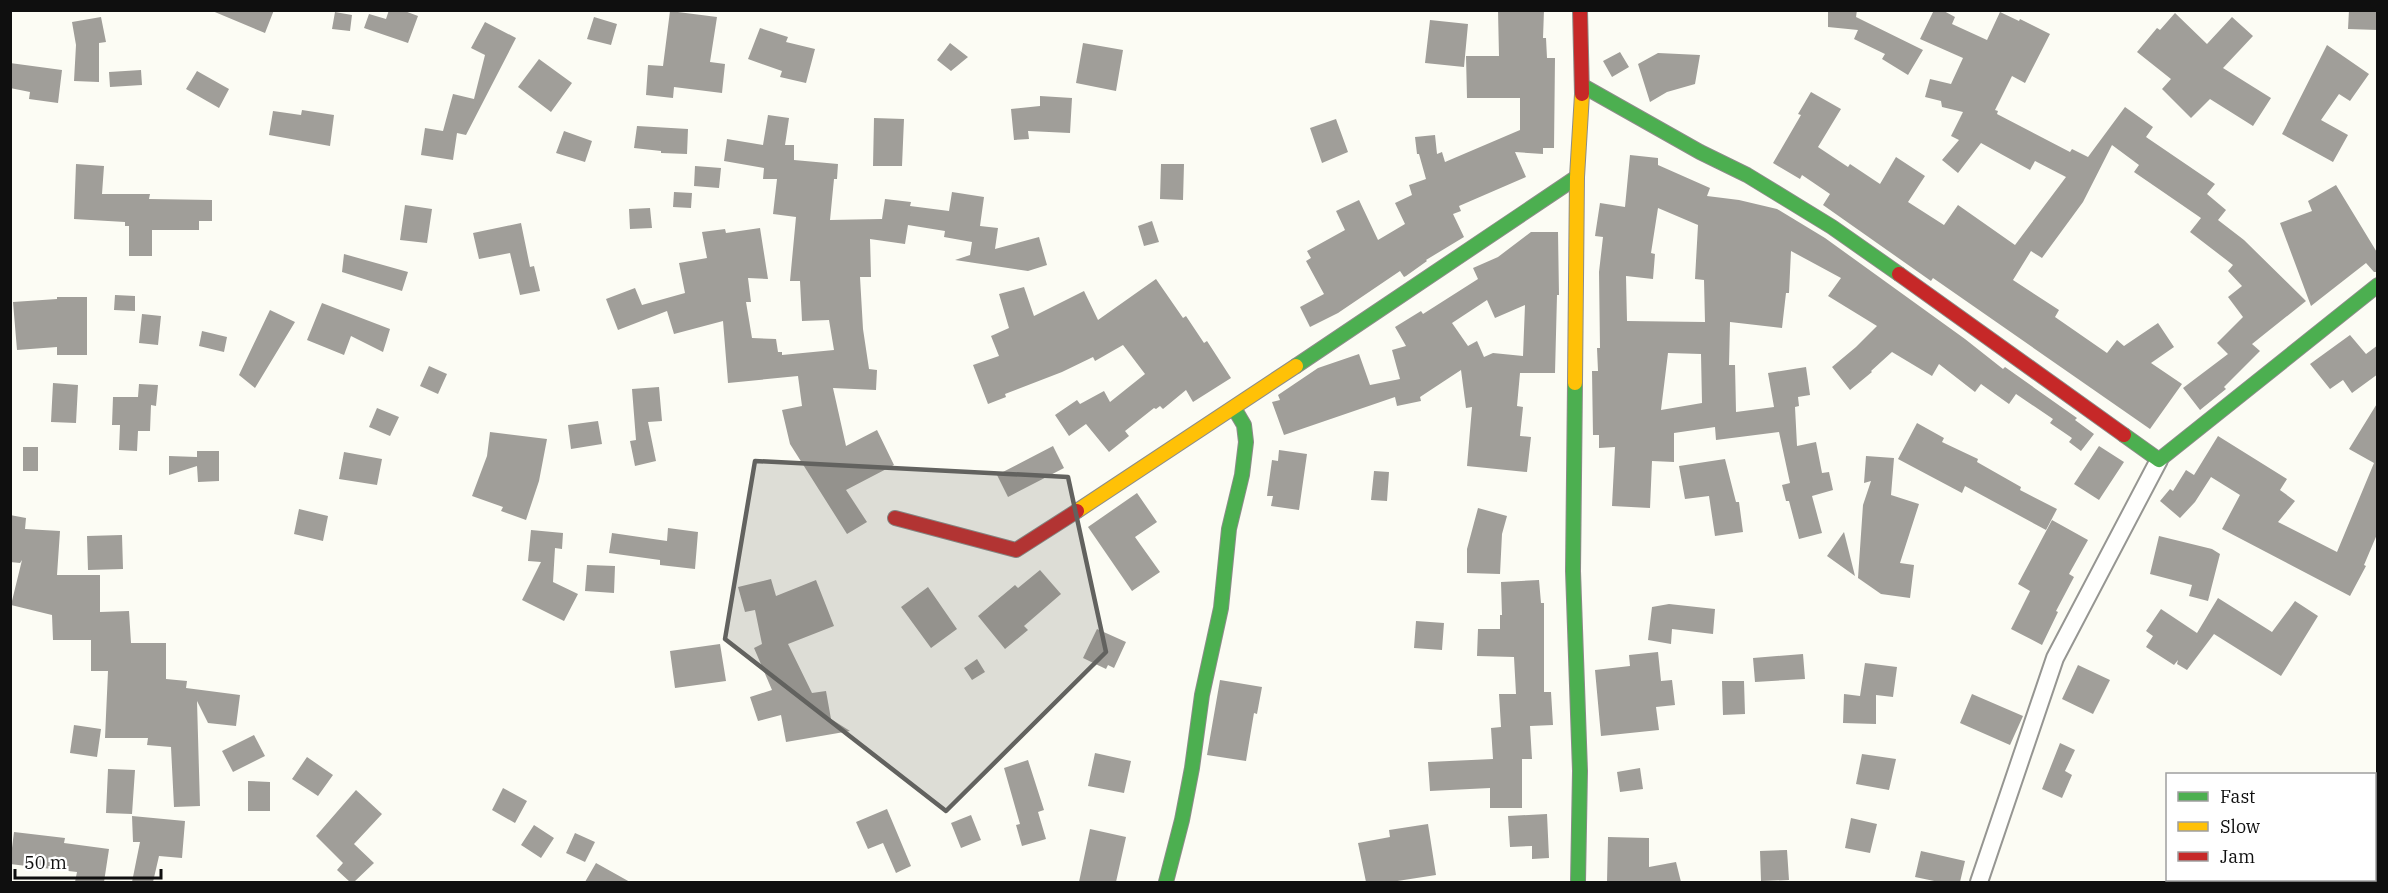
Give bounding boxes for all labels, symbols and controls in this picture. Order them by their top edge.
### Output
legend [2166,773,2376,881]
text: Fast [2220,785,2255,808]
text: Slow [2220,815,2260,838]
scale bar [15,842,160,880]
text: Jam [2220,845,2255,868]
text: 50 m [24,851,67,874]

